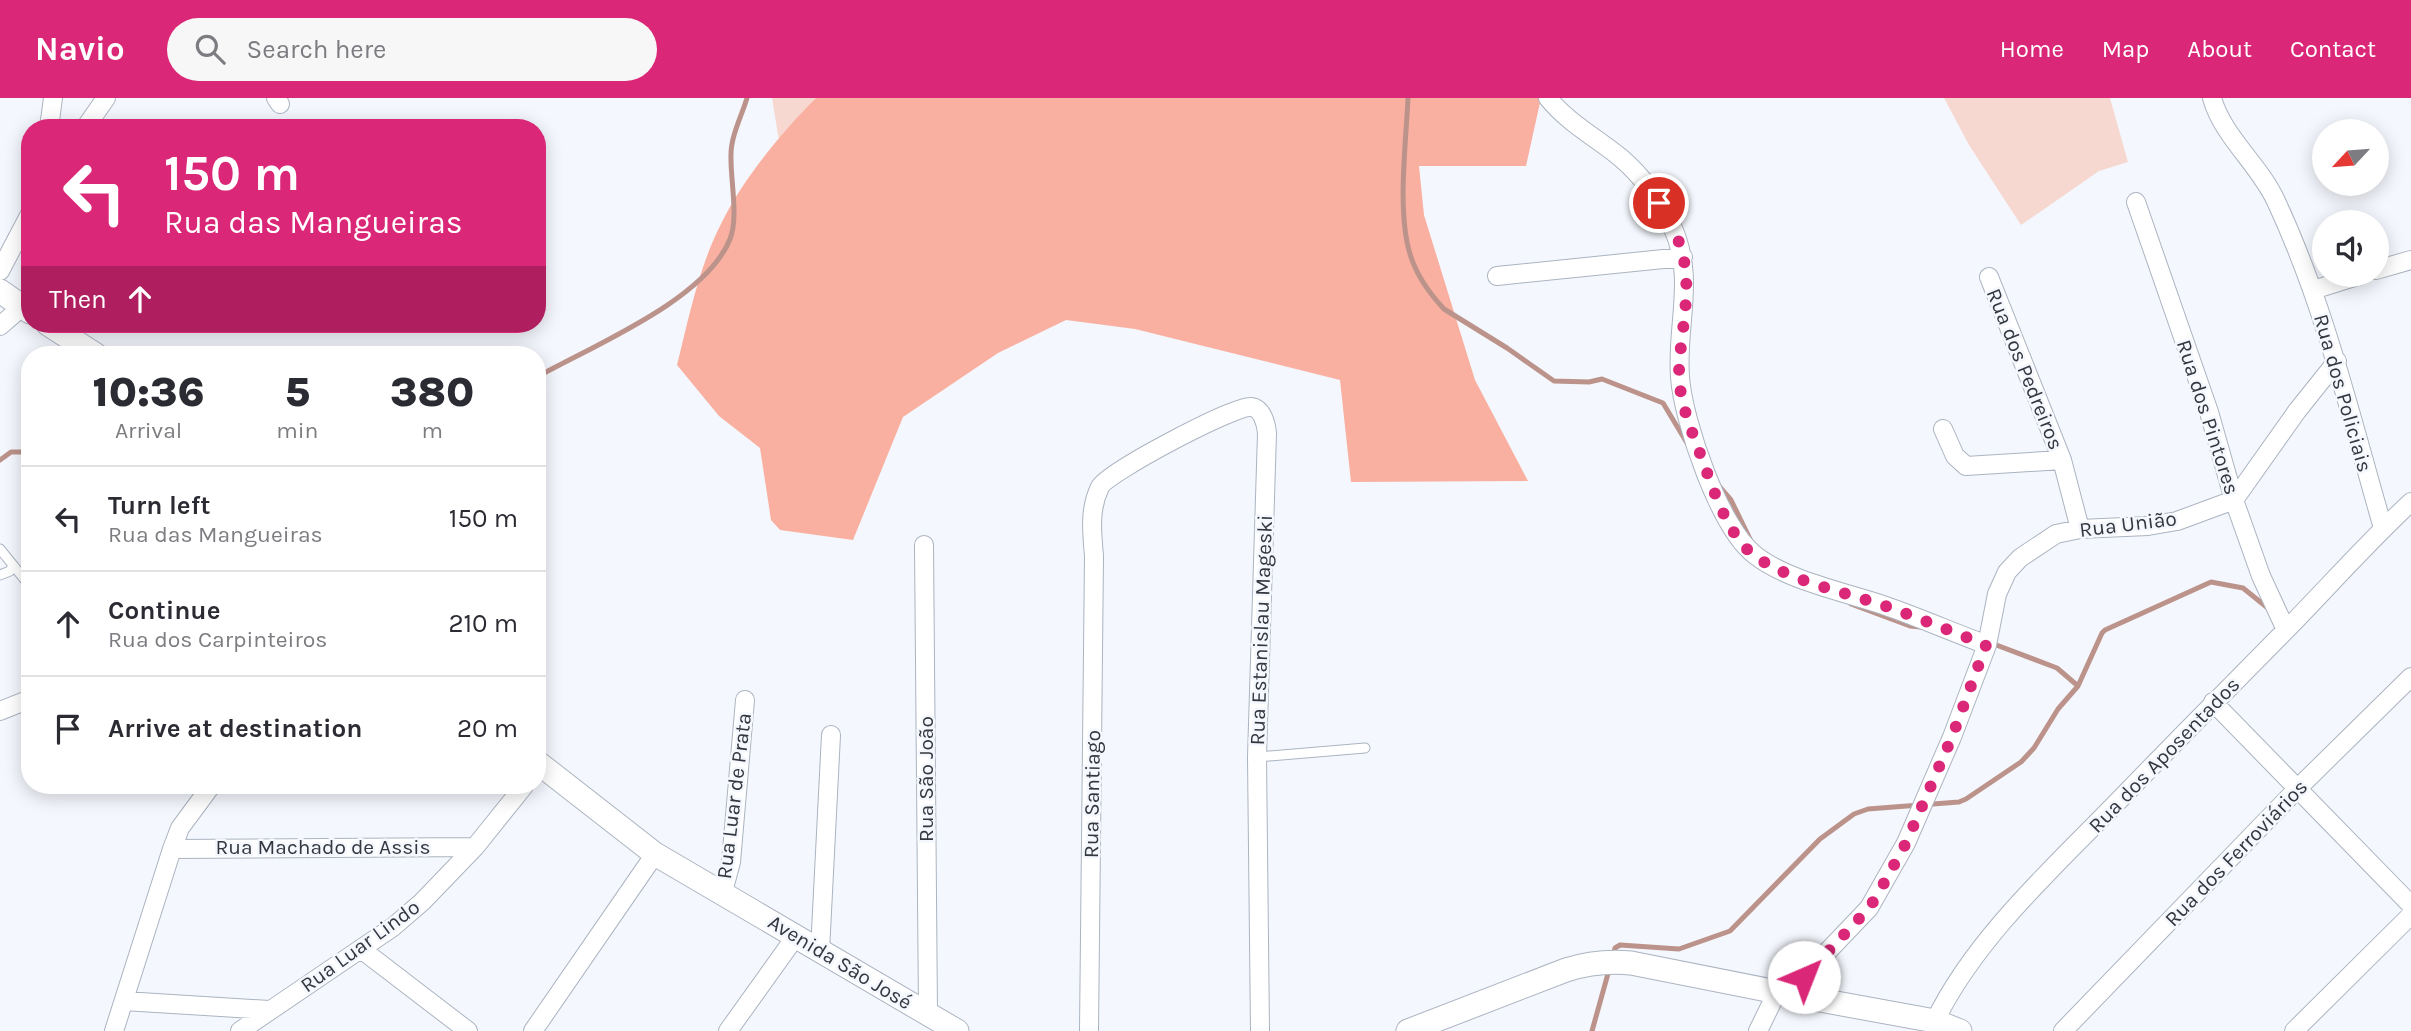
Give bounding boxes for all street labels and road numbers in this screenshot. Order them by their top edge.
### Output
street label: Rua dos Pedreiros [1982,285,2068,453]
street label: Rua dos Policiais [2309,311,2377,475]
street label: Rua dos Pintores [2172,337,2244,497]
street label: Rua União [2078,506,2178,542]
street label: Rua Estanislau Mageski [1245,514,1277,746]
street label: Rua dos Aposentados [2084,672,2244,838]
street label: Rua Luar de Prata [712,712,756,880]
street label: Rua São João [914,716,938,842]
street label: Rua Santiago [1079,730,1105,858]
street label: Rua dos Ferroviários [2160,775,2312,931]
street label: Rua Machado de Assis [215,835,431,859]
street label: Rua Luar Lindo [296,895,424,997]
street label: Avenida São José [764,910,916,1014]

